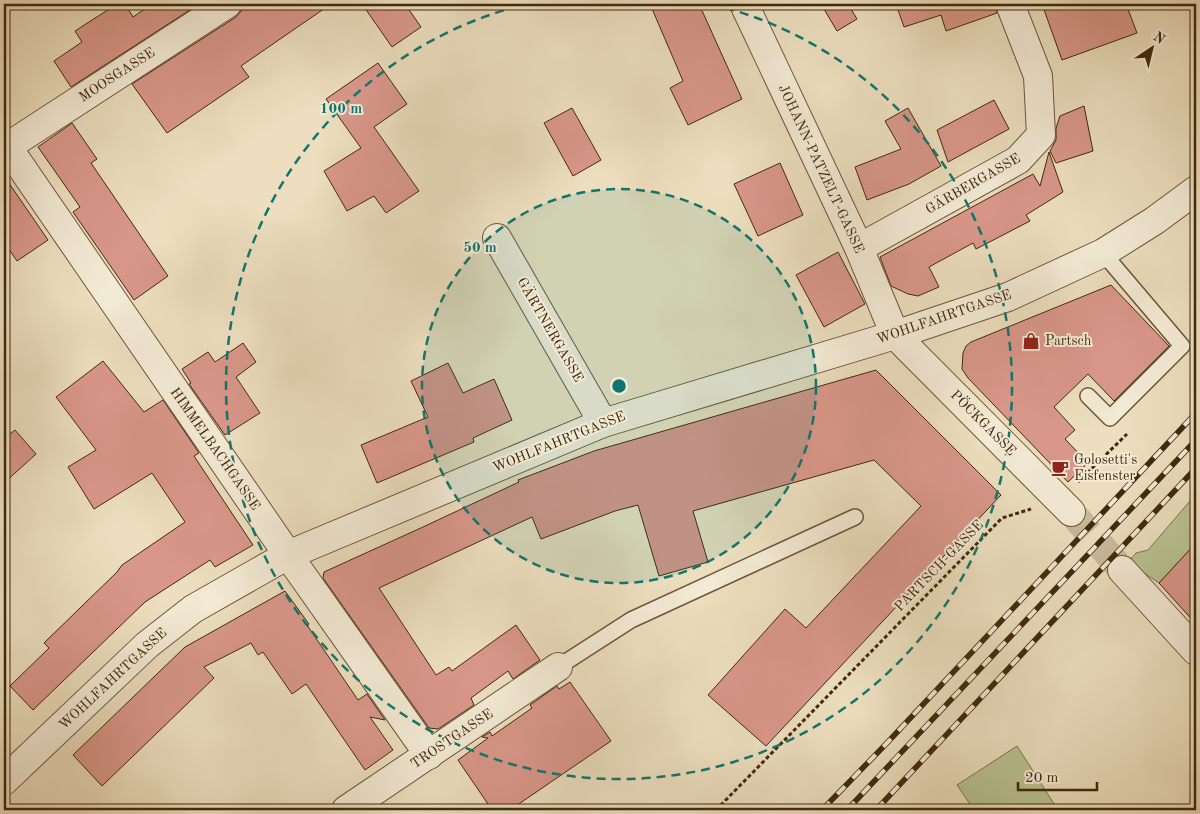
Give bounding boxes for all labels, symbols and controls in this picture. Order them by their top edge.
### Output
north arrow [1128,22,1178,72]
text: N [1150,29,1168,47]
street label: MOOSGASSE [77,45,157,105]
street label: JOHANN-PATZELT-GASSE [776,82,866,256]
text: 100 m [320,102,362,117]
street label: GÄRBERGASSE [922,149,1023,217]
text: 50 m [463,241,497,256]
street label: GÄRTNERGASSE [514,274,588,385]
street label: WOHLFAHRTGASSE [875,287,1013,347]
shop icon: Partsch [1021,331,1041,351]
place label: Partsch [1045,334,1092,348]
centre of rings [610,377,628,395]
street label: HIMMELBACHGASSE [167,385,263,513]
street label: PÖCKGASSE [948,385,1021,458]
street label: WOHLFAHRTGASSE [491,409,627,475]
place label: Golosetti's Eisfenster [1074,453,1137,483]
cafe icon: Golosetti's Eisfenster [1050,458,1070,478]
street label: PARTSCH-GASSE [892,518,986,614]
street label: WOHLFAHRTGASSE [56,626,170,732]
street label: TROSTGASSE [408,706,496,772]
scale bar [1018,759,1096,791]
text: 20 m [1025,771,1059,786]

